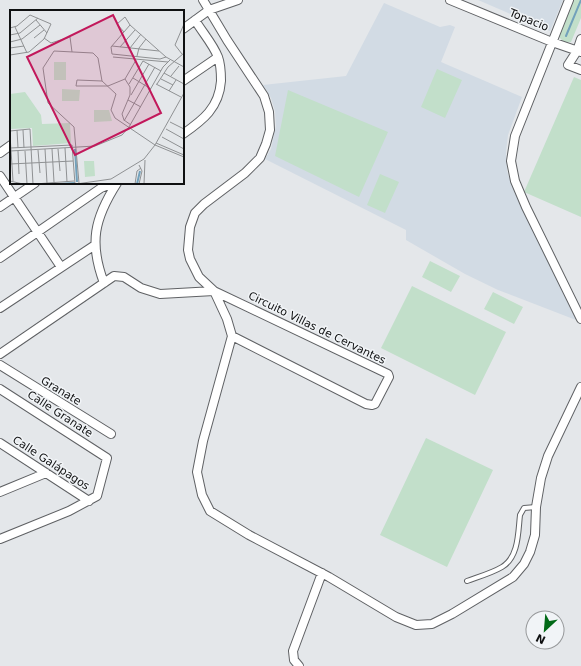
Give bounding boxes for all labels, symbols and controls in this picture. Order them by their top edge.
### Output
street label: Topacio [507,6,551,34]
inset map [10,10,184,184]
street label: Circuito Villas de Cervantes [246,289,388,367]
street label: Granate [39,374,84,408]
street label: Calle Granate [25,388,95,440]
street label: Calle Galápagos [10,433,92,493]
north arrow [525,610,565,650]
text: N [534,631,548,646]

